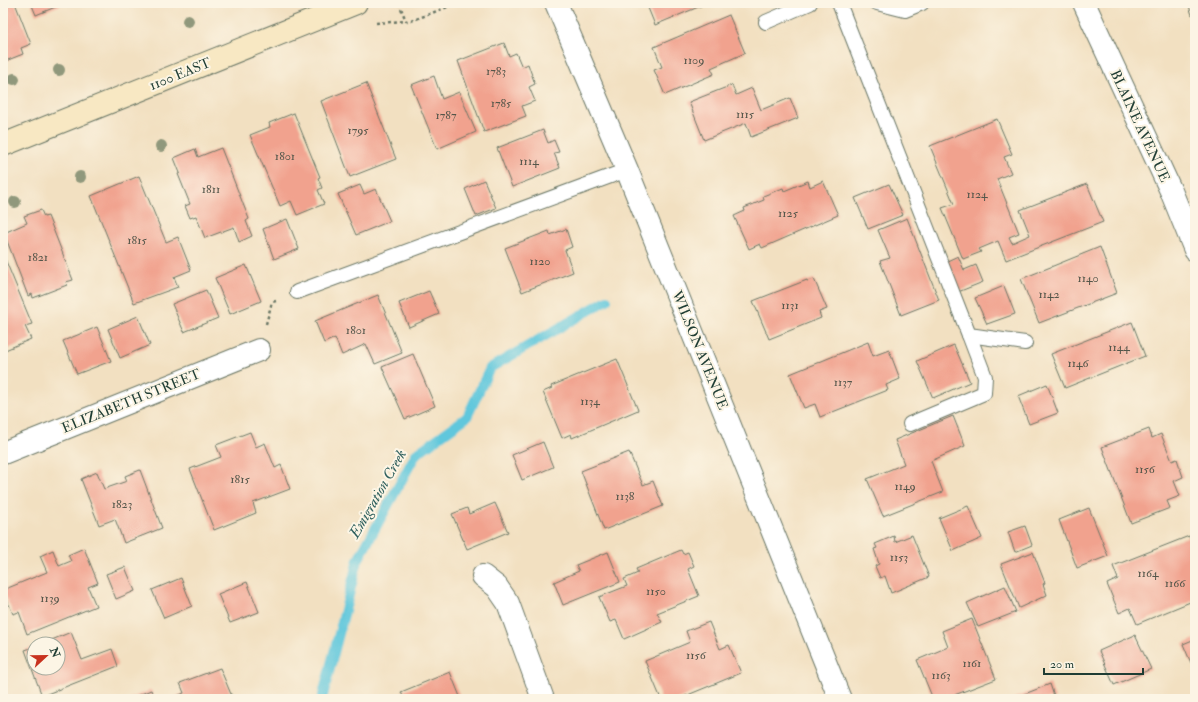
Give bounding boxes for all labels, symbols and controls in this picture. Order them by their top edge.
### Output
house number: 1109 [684,53,704,68]
street label: 1100 EAST [147,54,214,94]
house number: 1783 [486,64,506,79]
street label: BLAINE AVENUE [1107,67,1173,185]
house number: 1785 [491,96,512,111]
house number: 1115 [736,107,755,122]
house number: 1787 [436,108,457,123]
house number: 1795 [347,123,369,138]
house number: 1801 [275,149,295,164]
house number: 1114 [519,154,539,169]
house number: 1811 [202,182,220,197]
house number: 1124 [966,187,988,202]
house number: 1125 [778,206,799,221]
house number: 1815 [127,233,147,248]
house number: 1821 [28,250,48,265]
house number: 1120 [530,254,550,269]
house number: 1140 [1077,271,1099,286]
street label: WILSON AVENUE [668,287,732,412]
house number: 1142 [1038,287,1060,302]
house number: 1131 [781,298,799,313]
house number: 1801 [346,323,366,338]
house number: 1144 [1108,340,1130,355]
house number: 1146 [1067,356,1089,371]
street label: ELIZABETH STREET [59,365,203,437]
house number: 1137 [834,375,853,390]
house number: 1134 [580,394,600,409]
water label: Emigration Creek [345,446,411,542]
house number: 1156 [1135,462,1156,477]
house number: 1815 [230,472,250,487]
house number: 1149 [894,479,916,494]
house number: 1138 [616,489,635,504]
house number: 1823 [112,497,132,512]
house number: 1153 [890,550,908,565]
house number: 1164 [1137,566,1159,581]
house number: 1166 [1165,576,1186,591]
house number: 1150 [646,584,666,599]
house number: 1139 [40,591,60,606]
north arrow [26,636,66,676]
text: N [47,645,63,661]
house number: 1156 [686,648,707,663]
scale bar [1044,650,1143,676]
house number: 1161 [963,656,981,671]
text: 20 m [1050,657,1075,672]
house number: 1163 [931,668,951,683]

